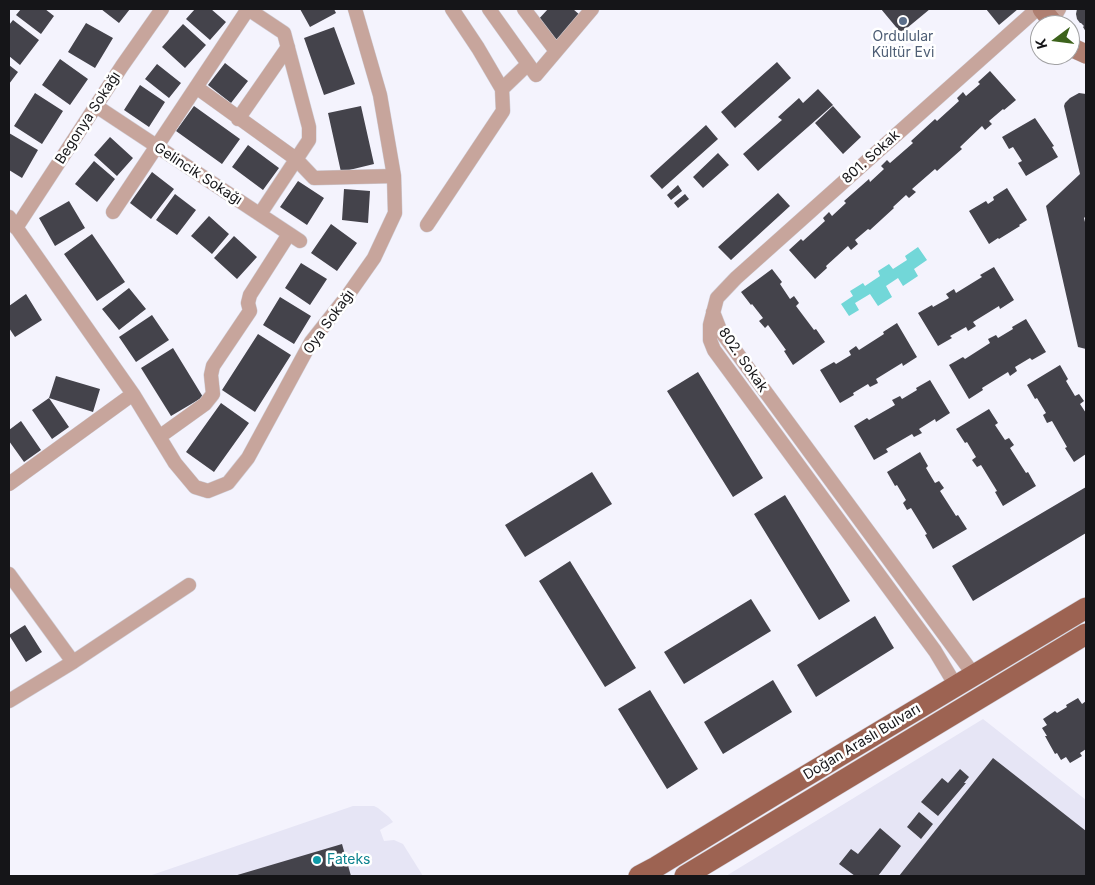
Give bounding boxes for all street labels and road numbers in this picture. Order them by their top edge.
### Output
street label: Begonya Sokağı [52,69,124,167]
street label: 801. Sokak [839,127,903,187]
street label: Gelincik Sokağı [151,139,245,209]
street label: Oya Sokağı [300,287,358,357]
street label: 802. Sokak [715,325,771,395]
street label: Doğan Araslı Bulvarı [800,700,924,784]

